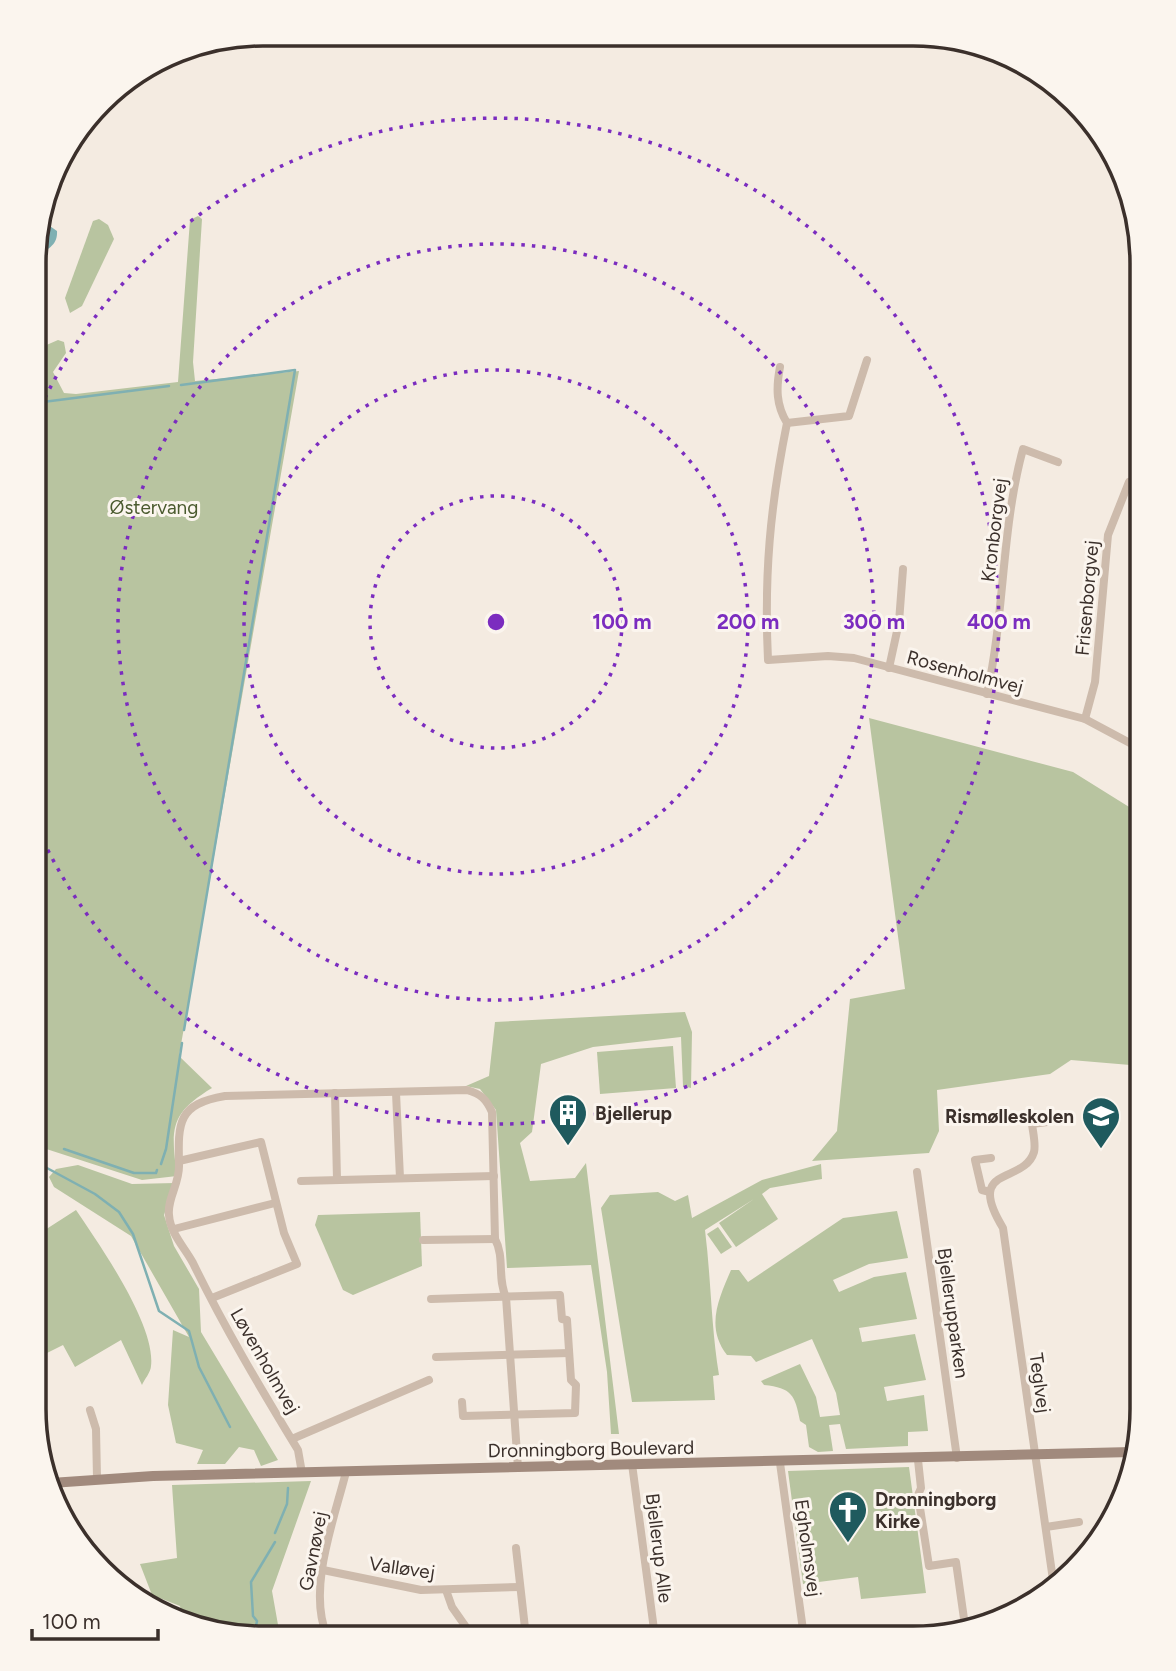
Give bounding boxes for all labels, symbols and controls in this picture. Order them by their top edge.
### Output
street label: Kronborgvej [976,477,1012,583]
park label: Østervang [110,496,198,519]
street label: Frisenborgvej [1071,539,1103,657]
text: 100 m [592,609,652,634]
text: 200 m [717,609,779,634]
text: 300 m [843,609,905,634]
text: 400 m [967,609,1031,634]
centre of rings [484,610,508,634]
street label: Rosenholmvej [904,645,1026,699]
building icon: Bjellerup [547,1092,589,1147]
school or university icon: Rismølleskolen [1080,1095,1122,1150]
place label: Bjellerup [595,1102,672,1125]
place label: Rismølleskolen [945,1105,1074,1128]
street label: Bjellerupparken [932,1246,974,1380]
street label: Løvenholmvej [225,1304,305,1418]
street label: Teglvej [1024,1352,1056,1414]
street label: Dronningborg Boulevard [487,1436,695,1462]
place label: Dronningborg Kirke [875,1488,996,1533]
church icon: Dronningborg Kirke [827,1489,869,1544]
street label: Bjellerup Alle [641,1492,677,1604]
street label: Egholmsvej [790,1498,826,1598]
street label: Gavnøvej [294,1509,332,1593]
street label: Valløvej [368,1552,436,1584]
scale bar [32,1598,158,1642]
text: 100 m [42,1609,101,1634]

